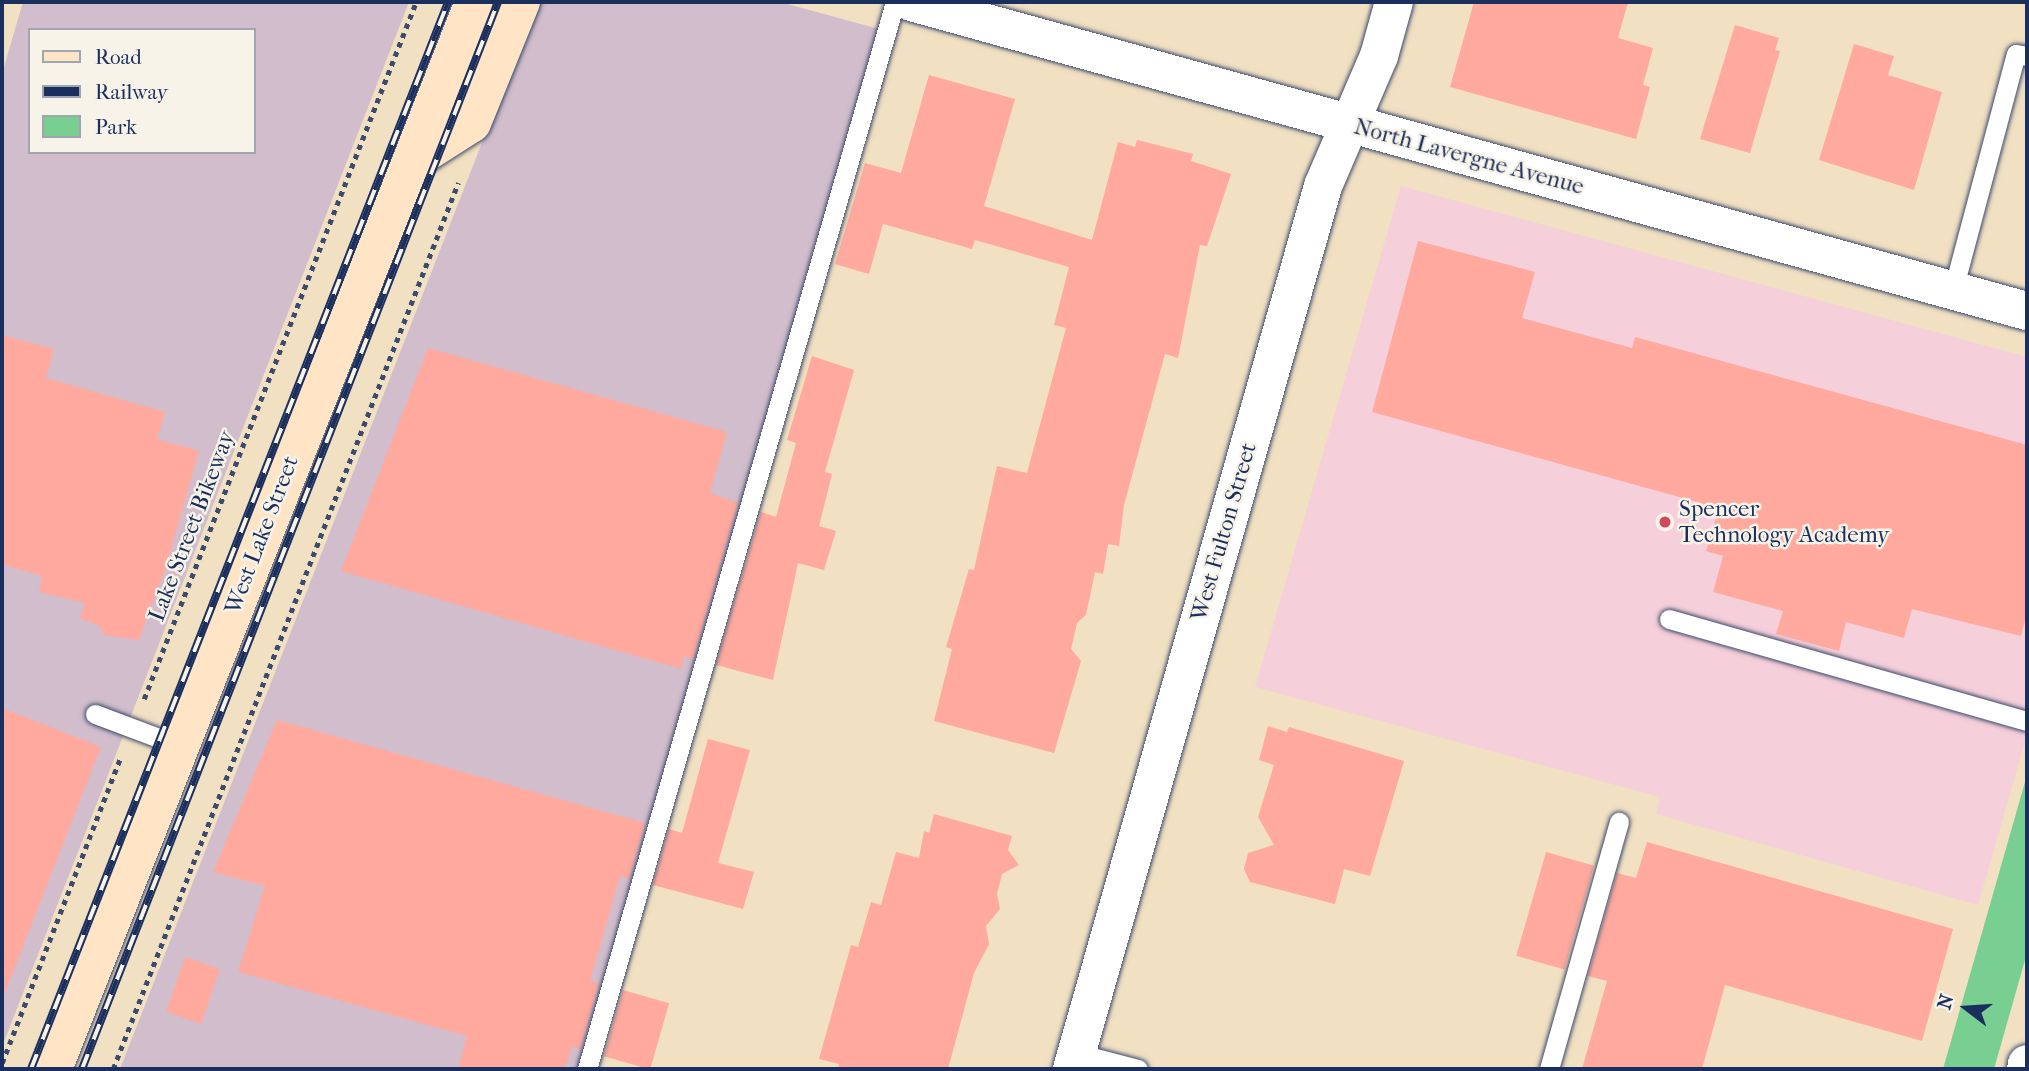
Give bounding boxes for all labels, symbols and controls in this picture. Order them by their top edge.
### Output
legend [28,28,256,154]
text: Road [95,45,142,69]
text: Railway [95,80,168,104]
street label: North Lavergne Avenue [1351,113,1587,201]
text: Park [95,115,137,139]
street label: Lake Street Bikeway [143,427,241,625]
street label: West Fulton Street [1185,440,1263,624]
street label: West Lake Street [219,452,305,618]
place label: Spencer Technology Academy [1679,495,1889,549]
marker: Spencer Technology Academy [1657,514,1673,530]
north arrow [1931,973,2001,1043]
text: N [1933,992,1959,1012]

